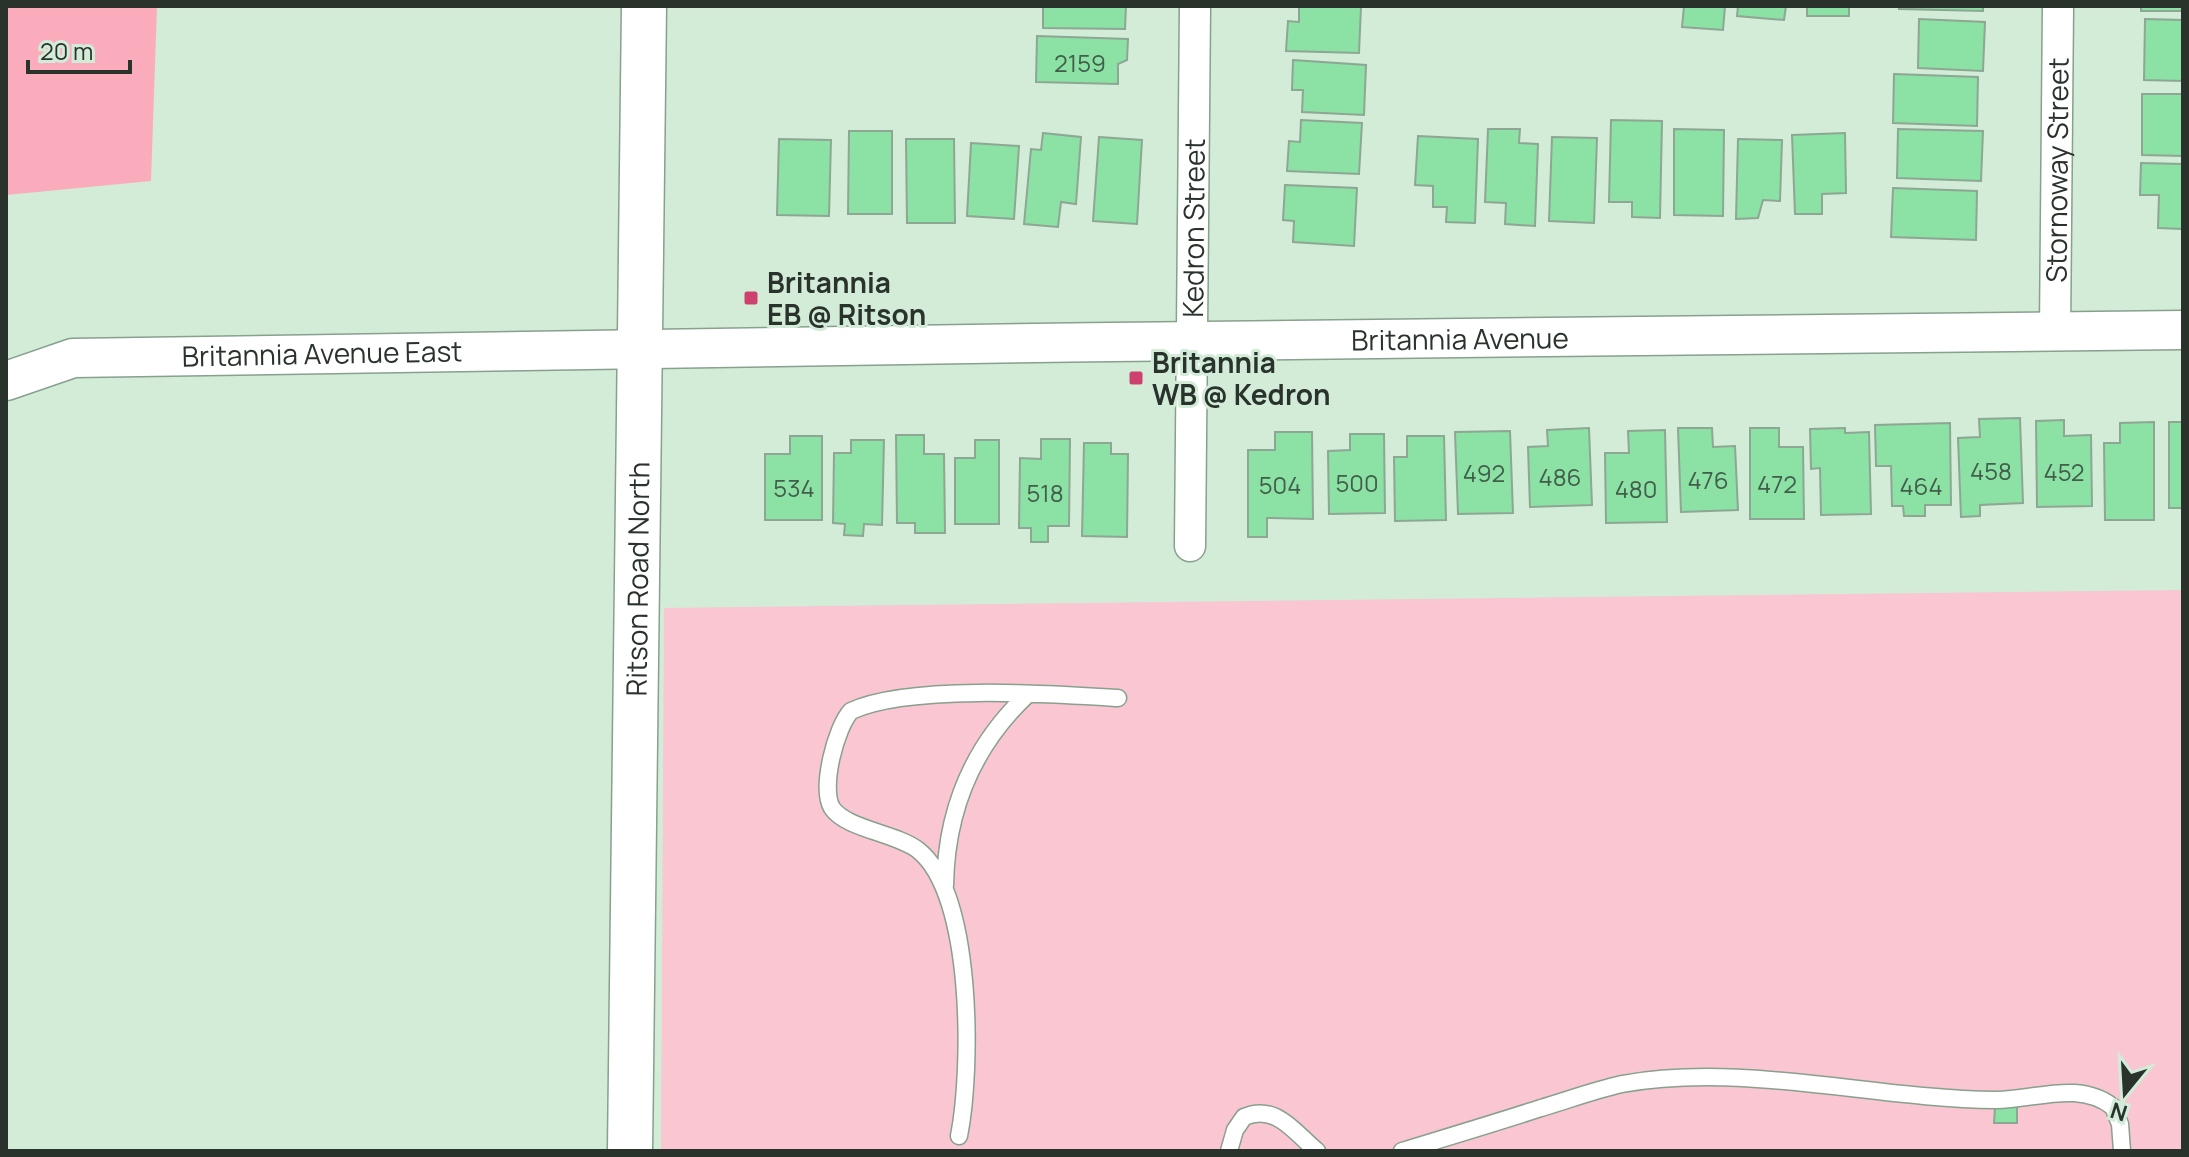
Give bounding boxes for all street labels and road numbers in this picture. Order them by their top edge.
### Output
street label: Stornoway Street [2036,57,2077,283]
street label: Kedron Street [1173,138,1213,318]
street label: Britannia Avenue [1351,318,1569,358]
street label: Britannia Avenue East [181,331,463,375]
street label: Ritson Road North [617,462,657,697]

